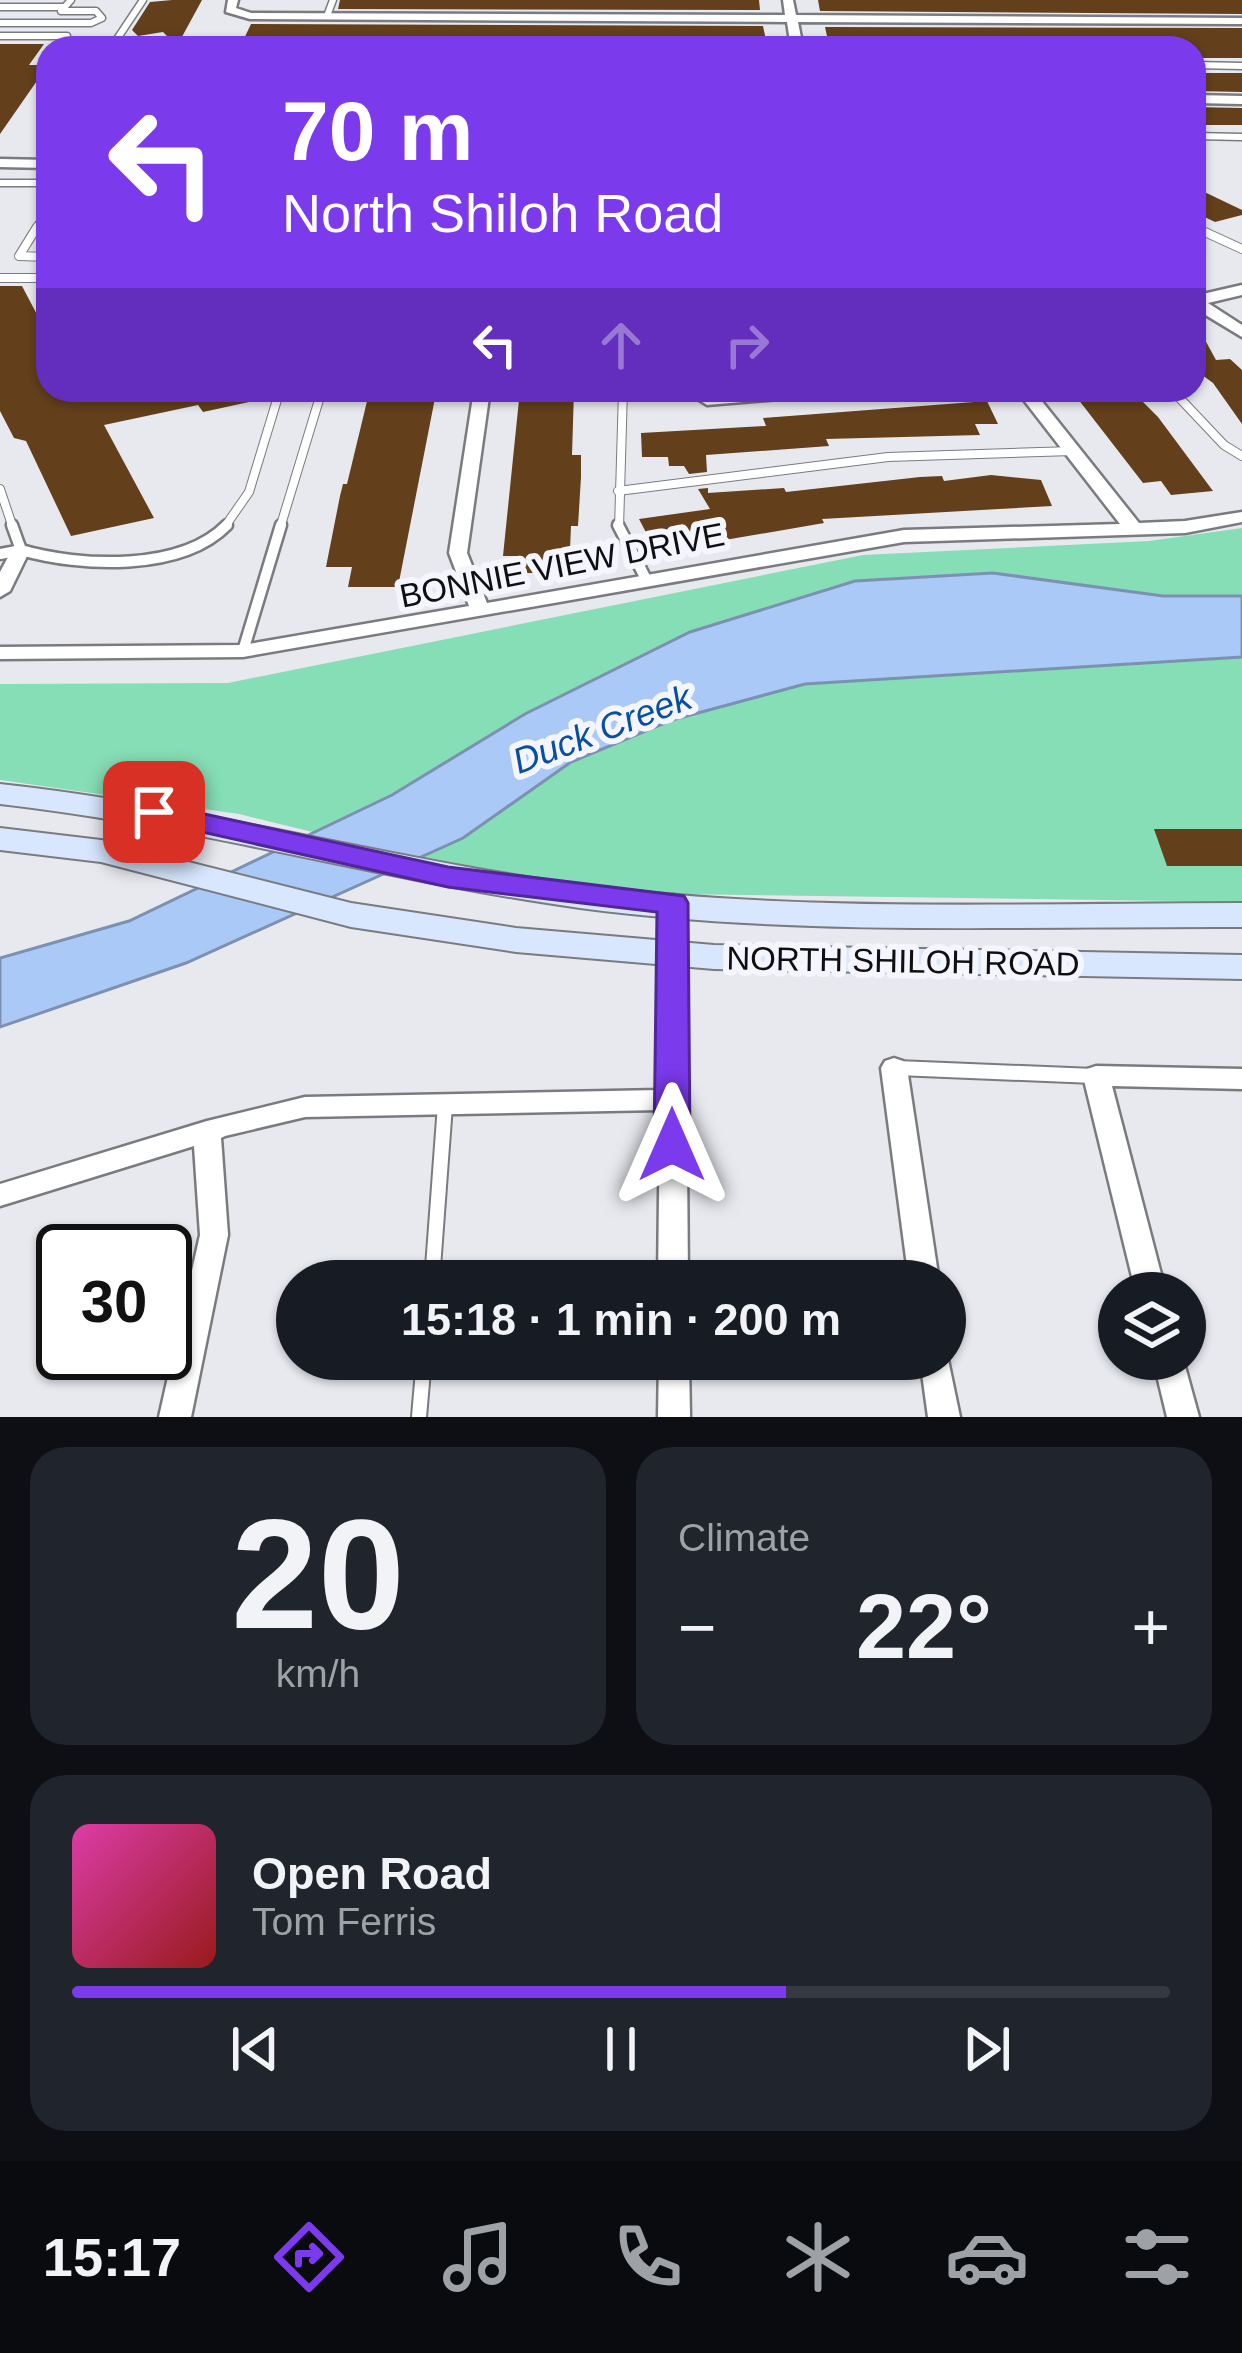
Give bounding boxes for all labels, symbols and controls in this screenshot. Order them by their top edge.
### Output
icon: left [84,84,240,240]
text: 70 m [282,84,473,178]
text: North Shiloh Road [282,183,723,243]
icon: left [462,312,528,378]
icon: ahead [588,312,654,378]
icon: right [714,312,780,378]
street label: BONNIE VIEW DRIVE [396,515,728,615]
water label: Duck Creek [507,675,699,782]
pin [103,761,205,863]
icon: arrive [121,779,187,845]
street label: NORTH SHILOH ROAD [726,939,1080,983]
position arrow [609,1082,735,1208]
speed limit sign: 30 [36,1224,192,1380]
map controls [1098,1272,1206,1380]
button: layers [1098,1272,1206,1380]
text: 15:18 · 1 min · 200 m [401,1294,841,1345]
text: 20 [231,1487,405,1661]
text: Climate [678,1516,810,1559]
text: 22° [856,1577,992,1677]
text: − [678,1590,717,1664]
text: + [1131,1590,1170,1664]
text: km/h [276,1652,360,1695]
text: Open Road [252,1848,492,1899]
text: Tom Ferris [252,1900,436,1943]
icon: previous [222,2016,288,2082]
icon: pause [588,2016,654,2082]
icon: next [954,2016,1020,2082]
icon: directions [267,2215,351,2299]
icon: music [436,2215,520,2299]
icon: phone [606,2215,690,2299]
icon: climate [776,2215,860,2299]
icon: car [945,2215,1029,2299]
icon: filters [1115,2215,1199,2299]
text: 15:17 [43,2227,181,2287]

